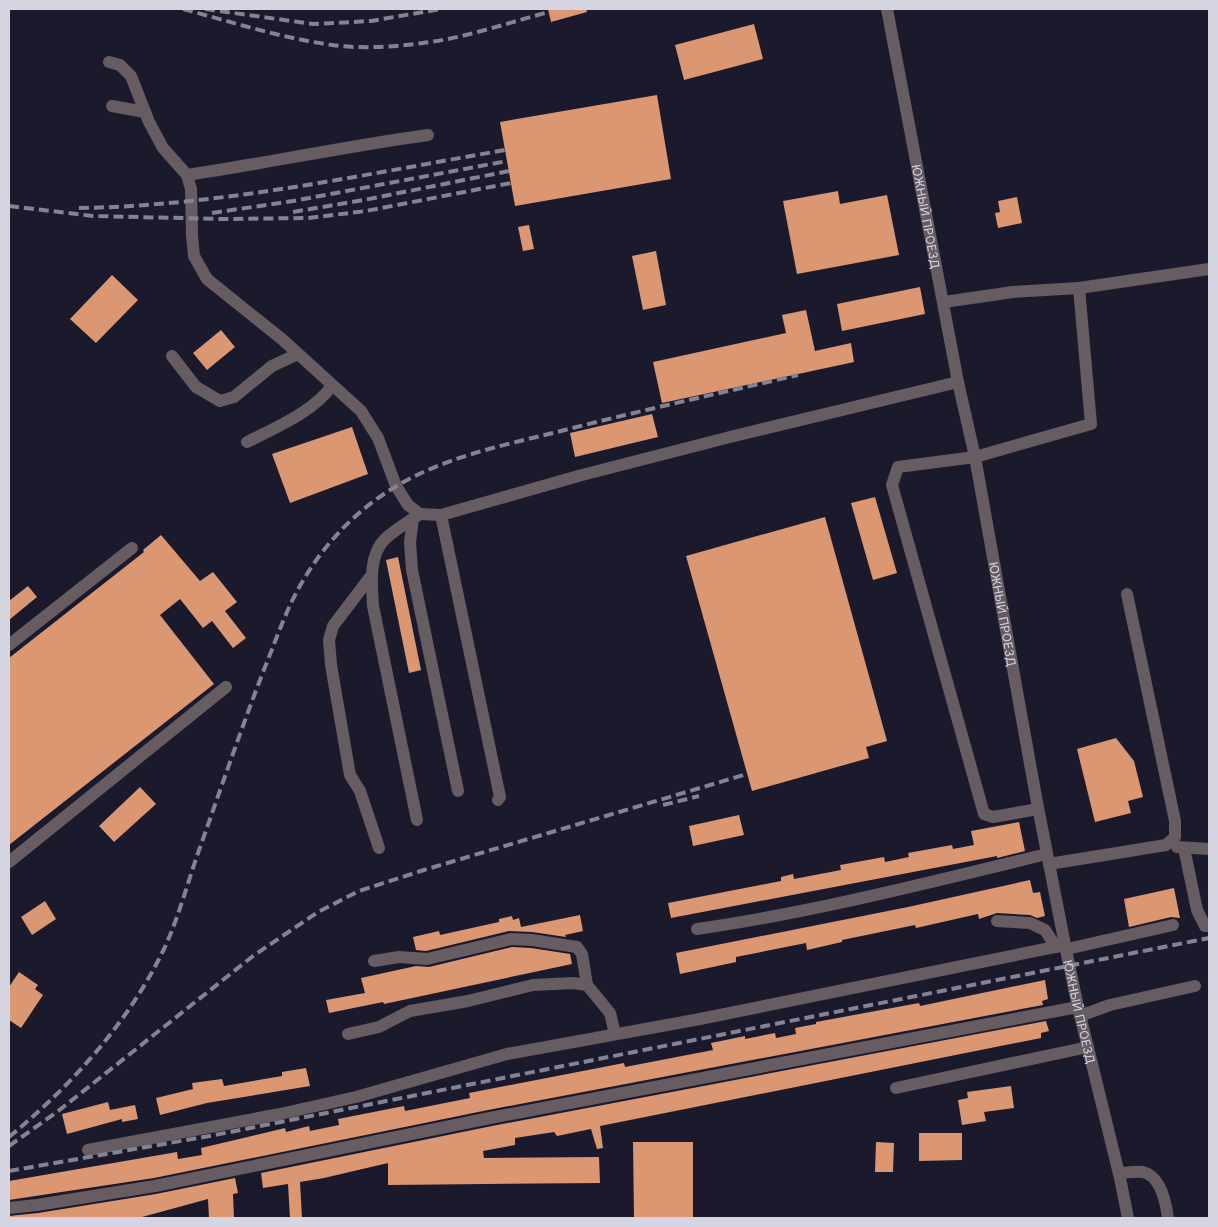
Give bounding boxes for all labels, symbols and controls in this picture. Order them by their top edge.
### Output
street label: ЮЖНЫЙ ПРОЕЗД [909,163,944,270]
street label: ЮЖНЫЙ ПРОЕЗД [986,560,1020,668]
street label: ЮЖНЫЙ ПРОЕЗД [1061,958,1099,1065]

